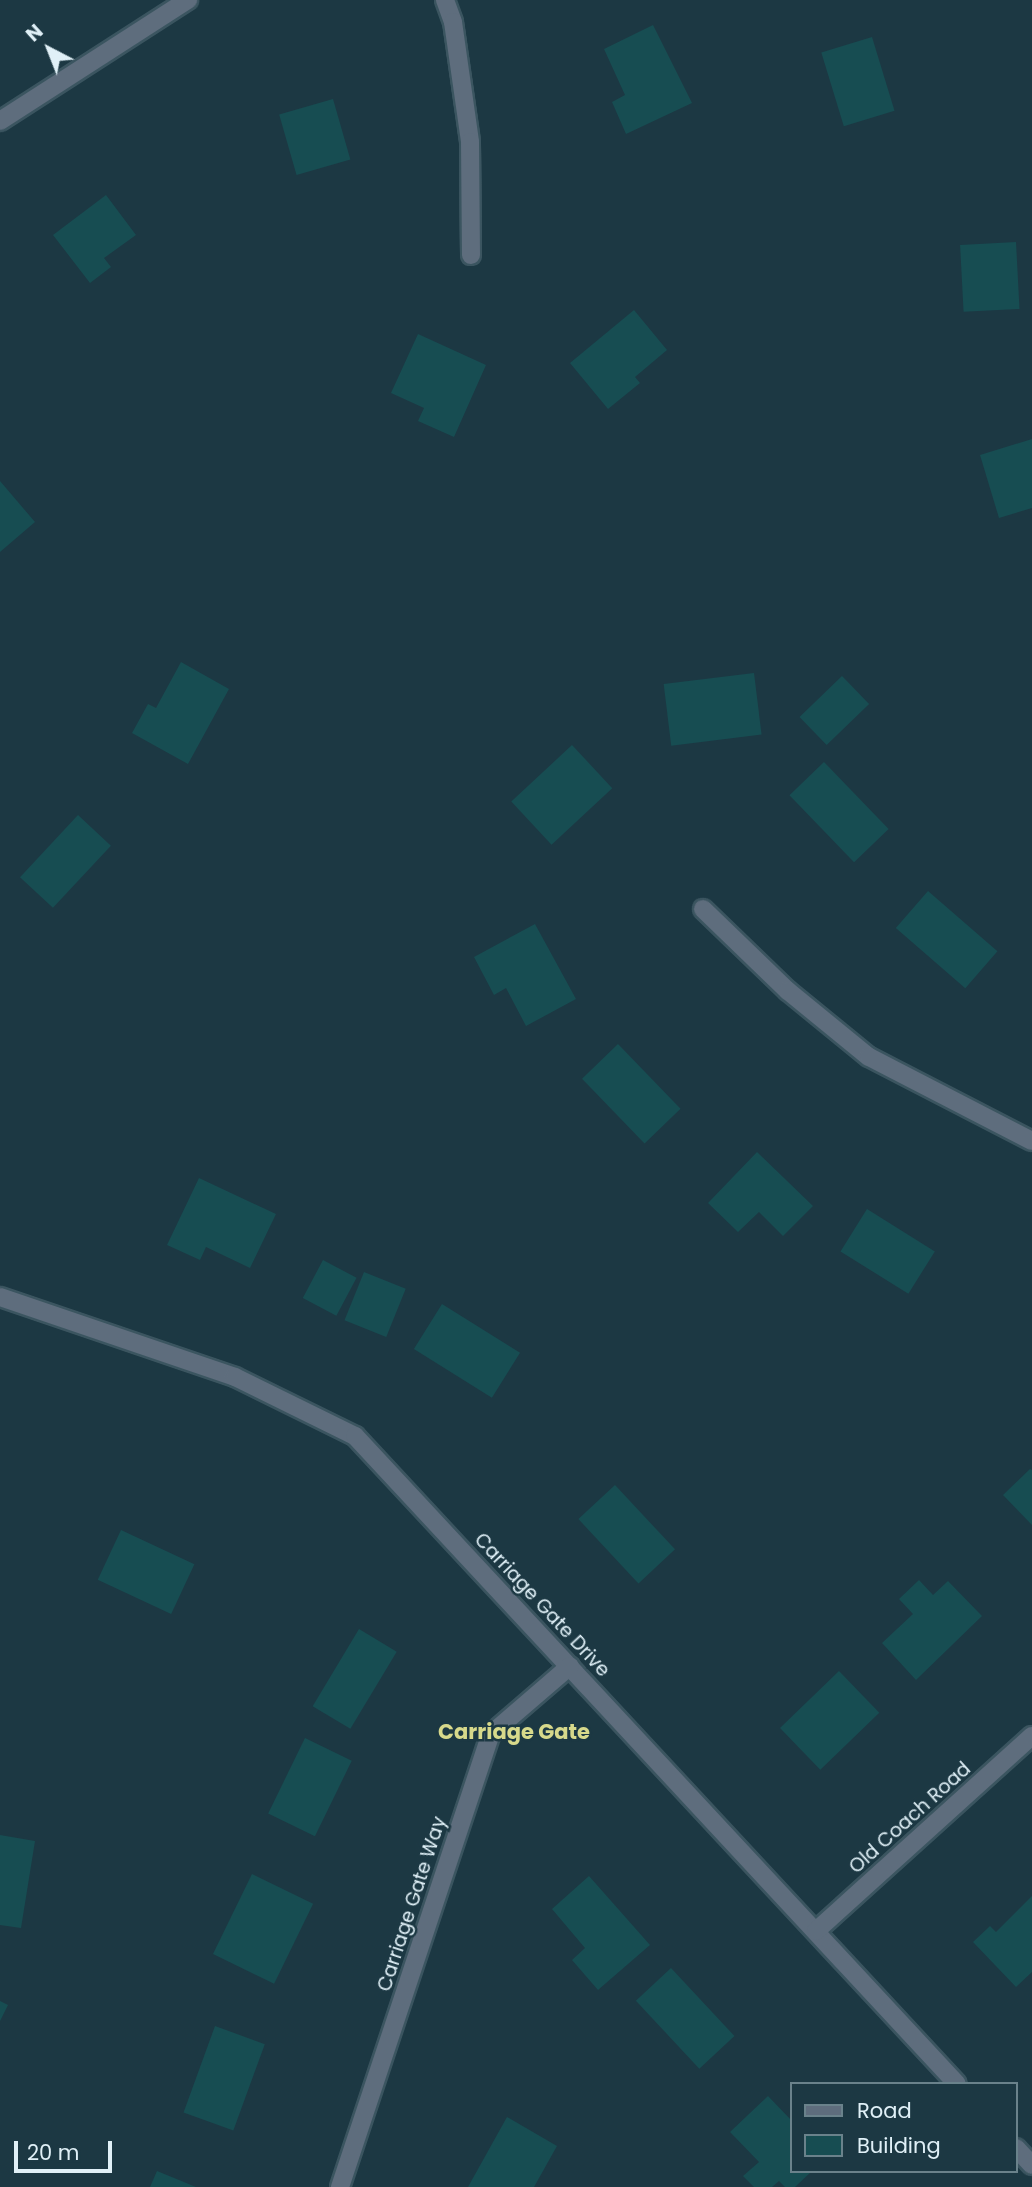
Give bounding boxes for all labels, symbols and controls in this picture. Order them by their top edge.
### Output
north arrow [14,14,84,84]
text: N [20,18,49,48]
street label: Carriage Gate Drive [470,1529,614,1681]
district label: Carriage Gate [438,1719,590,1745]
street label: Old Coach Road [845,1758,975,1878]
street label: Carriage Gate Way [373,1814,451,1994]
legend [790,2082,1018,2173]
text: Road [857,2096,912,2125]
scale bar [18,2128,116,2172]
text: Building [857,2131,941,2160]
text: 20 m [27,2138,80,2167]

